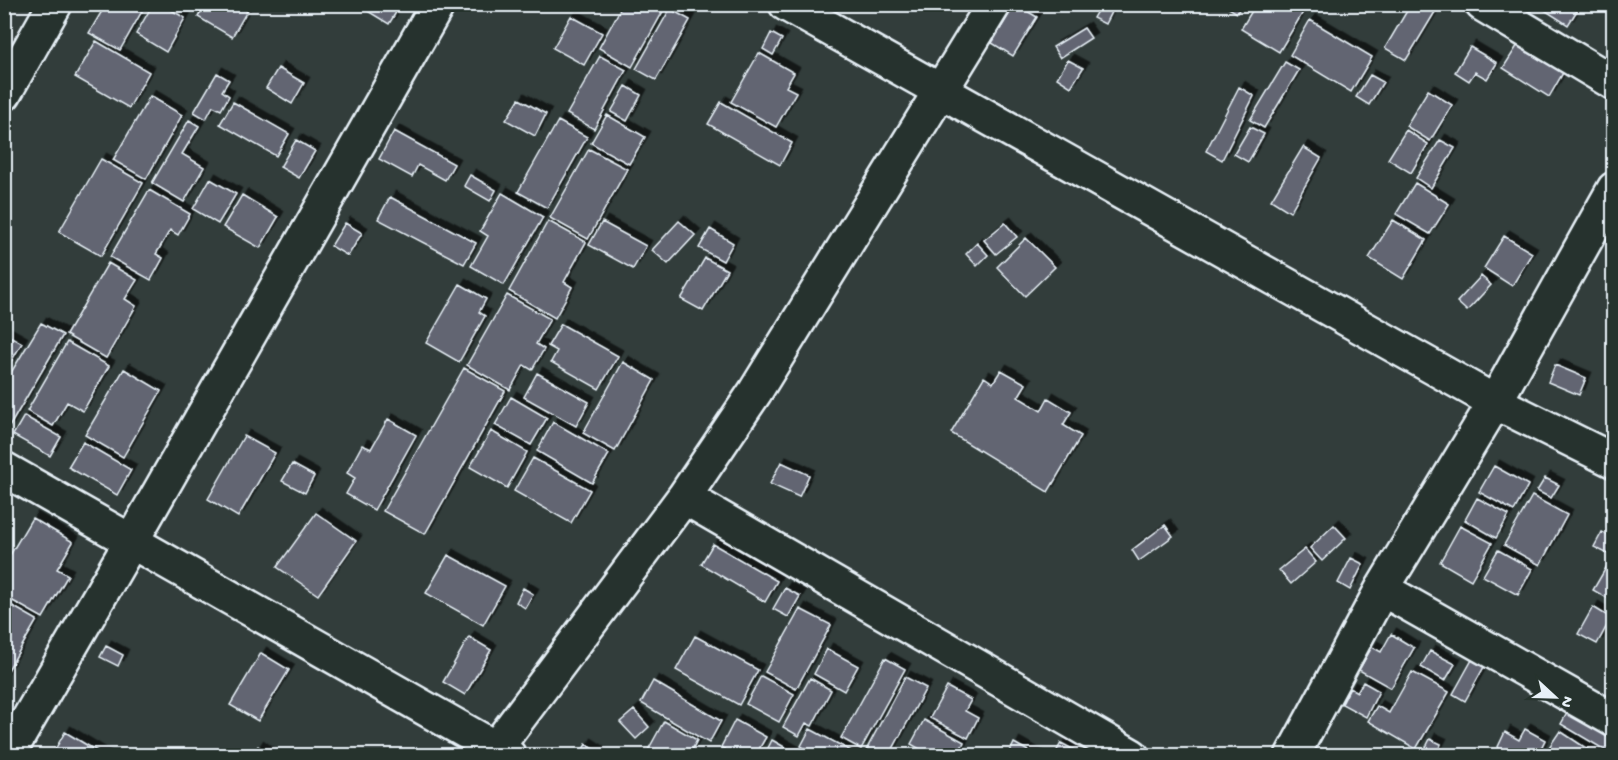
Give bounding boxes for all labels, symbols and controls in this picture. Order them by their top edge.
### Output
north arrow [1525,667,1585,727]
text: N [1555,693,1576,710]

